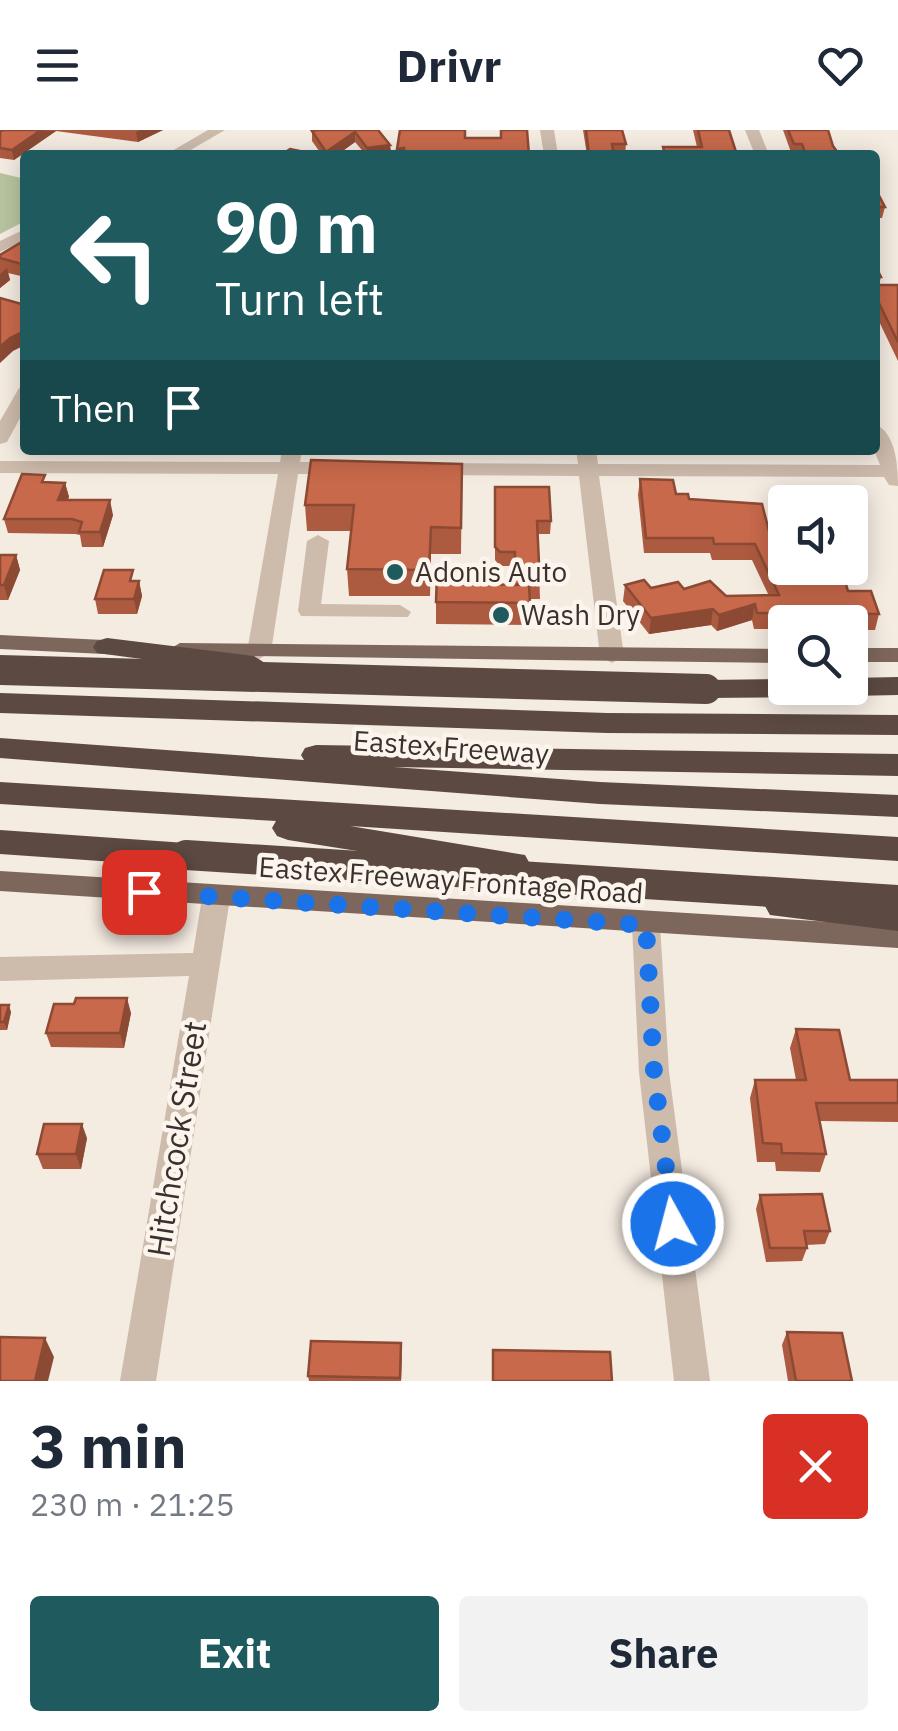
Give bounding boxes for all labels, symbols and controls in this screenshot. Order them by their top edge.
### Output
text: Drivr [397,36,501,94]
icon: menu [30,38,85,93]
icon: heart [813,38,868,93]
text: 90 m [215,181,378,272]
icon: left [50,190,180,320]
text: Turn left [215,269,384,327]
icon: arrive [156,380,211,435]
text: Then [50,383,136,432]
map controls [768,485,868,705]
button: sound [768,485,868,585]
place label: Adonis Auto [415,553,567,590]
marker: Adonis Auto [384,561,406,583]
place label: Wash Dry [521,596,640,633]
marker: Wash Dry [490,604,512,626]
button: search [768,605,868,705]
street label: Eastex Freeway [352,721,550,772]
street label: Eastex Freeway Frontage Road [258,848,645,911]
pin [102,850,187,935]
icon: arrive [117,865,172,920]
street label: Hitchcock Street [137,1018,215,1260]
position arrow [621,1172,725,1276]
text: 3 min [30,1406,187,1485]
button: close [763,1414,868,1519]
text: 230 m · 21:25 [30,1483,235,1525]
button: Exit [30,1596,439,1711]
button: Share [459,1596,868,1711]

